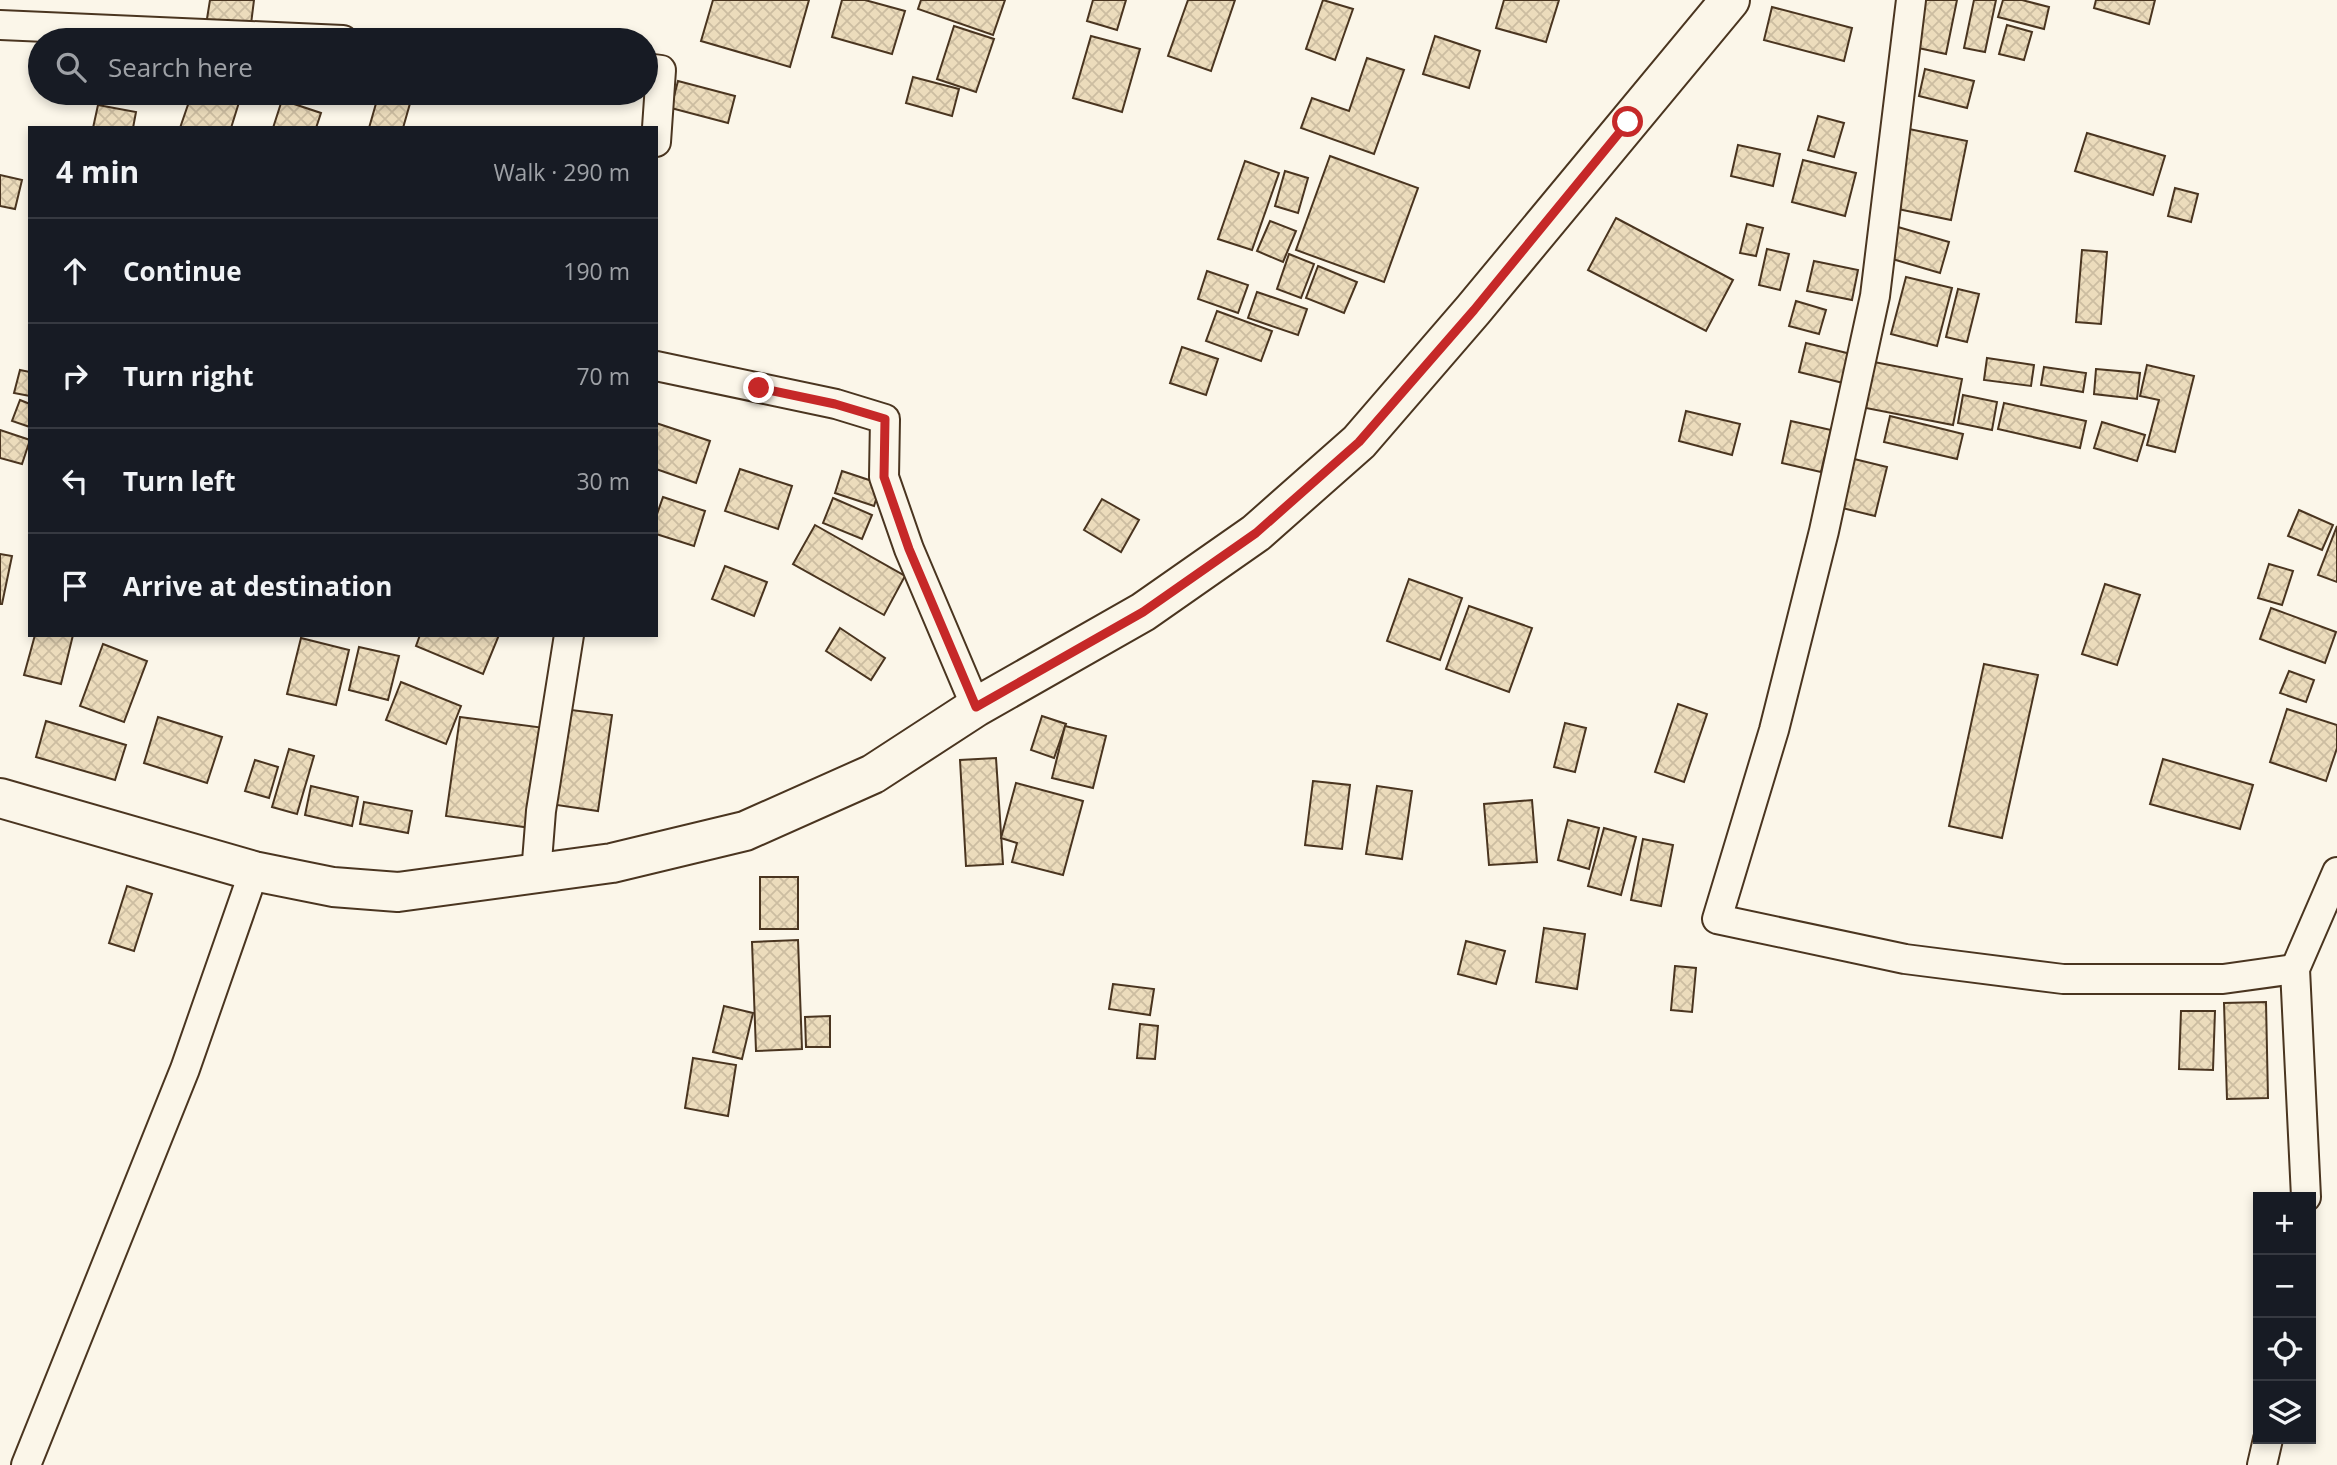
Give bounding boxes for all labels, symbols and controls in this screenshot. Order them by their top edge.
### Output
search box [28,28,658,105]
icon: search [52,48,90,86]
text: Search here [108,49,253,85]
route start [1612,106,1643,137]
text: 4 min [56,151,139,192]
text: Walk · 290 m [493,156,630,188]
icon: ahead [56,252,94,290]
text: Continue [123,253,242,289]
text: 190 m [563,255,630,287]
icon: right [56,357,94,395]
text: Turn right [123,358,254,394]
text: 70 m [576,360,630,392]
route end [743,372,774,403]
icon: left [56,462,94,500]
text: Turn left [123,463,235,499]
text: 30 m [576,465,630,497]
icon: arrive [56,567,94,605]
text: Arrive at destination [123,568,392,604]
map controls [2253,1192,2316,1444]
button: + [2253,1192,2316,1255]
button: − [2253,1255,2316,1318]
button: locate [2253,1318,2316,1381]
button: layers [2253,1381,2316,1444]

